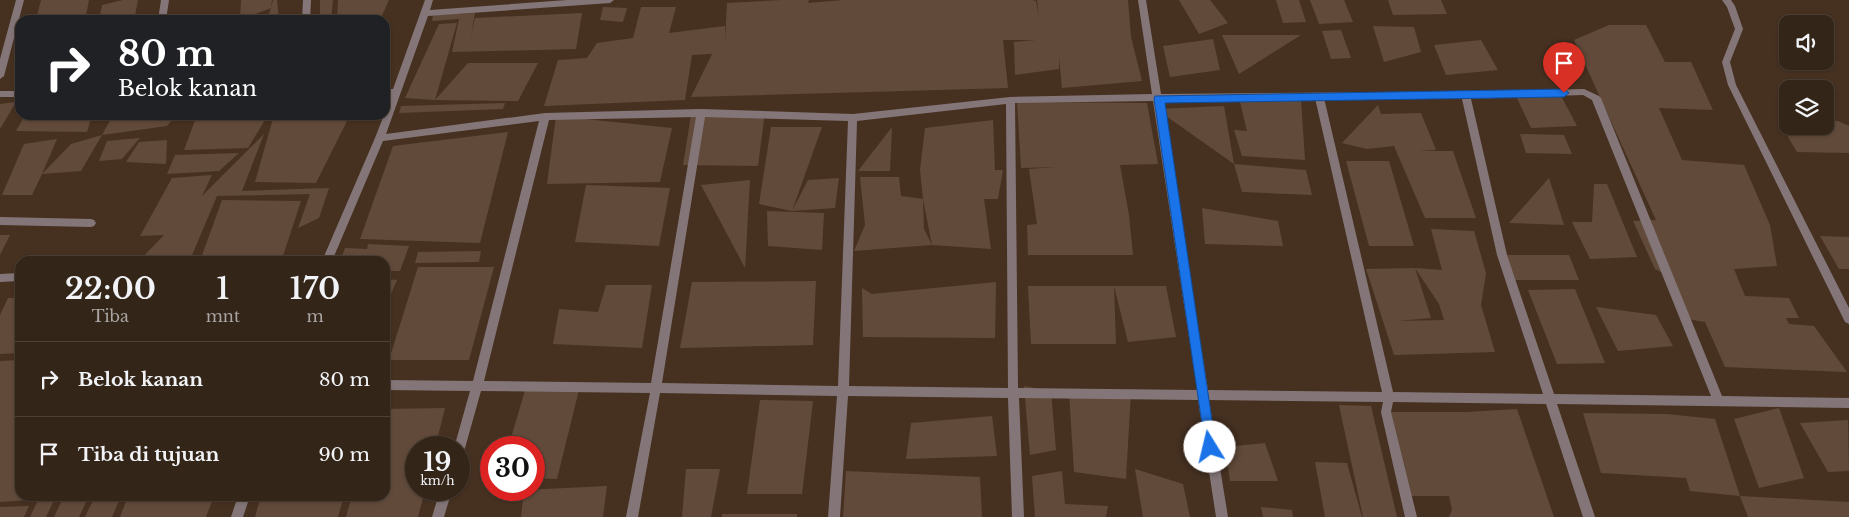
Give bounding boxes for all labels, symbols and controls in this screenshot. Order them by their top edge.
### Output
map controls [1779,15,1834,135]
button: sound [1779,15,1834,70]
text: 80 m [118,32,215,75]
icon: right [35,35,100,100]
pin [1543,42,1585,93]
icon: arrive [1550,49,1578,77]
text: Belok kanan [118,75,257,102]
button: layers [1779,80,1834,135]
text: 22:00 [65,270,156,307]
text: 1 [216,270,229,307]
text: 170 [290,270,340,307]
text: Tiba [92,306,129,326]
text: mnt [206,306,240,326]
text: m [306,306,324,326]
icon: right [35,365,63,393]
text: Belok kanan [78,368,203,391]
text: 80 m [319,368,370,391]
position arrow [1183,420,1235,472]
speed limit sign: 30 [480,436,545,501]
icon: arrive [35,440,63,468]
text: Tiba di tujuan [78,443,219,466]
text: 90 m [318,443,370,466]
text: 19 [424,447,451,478]
text: km/h [420,473,455,488]

